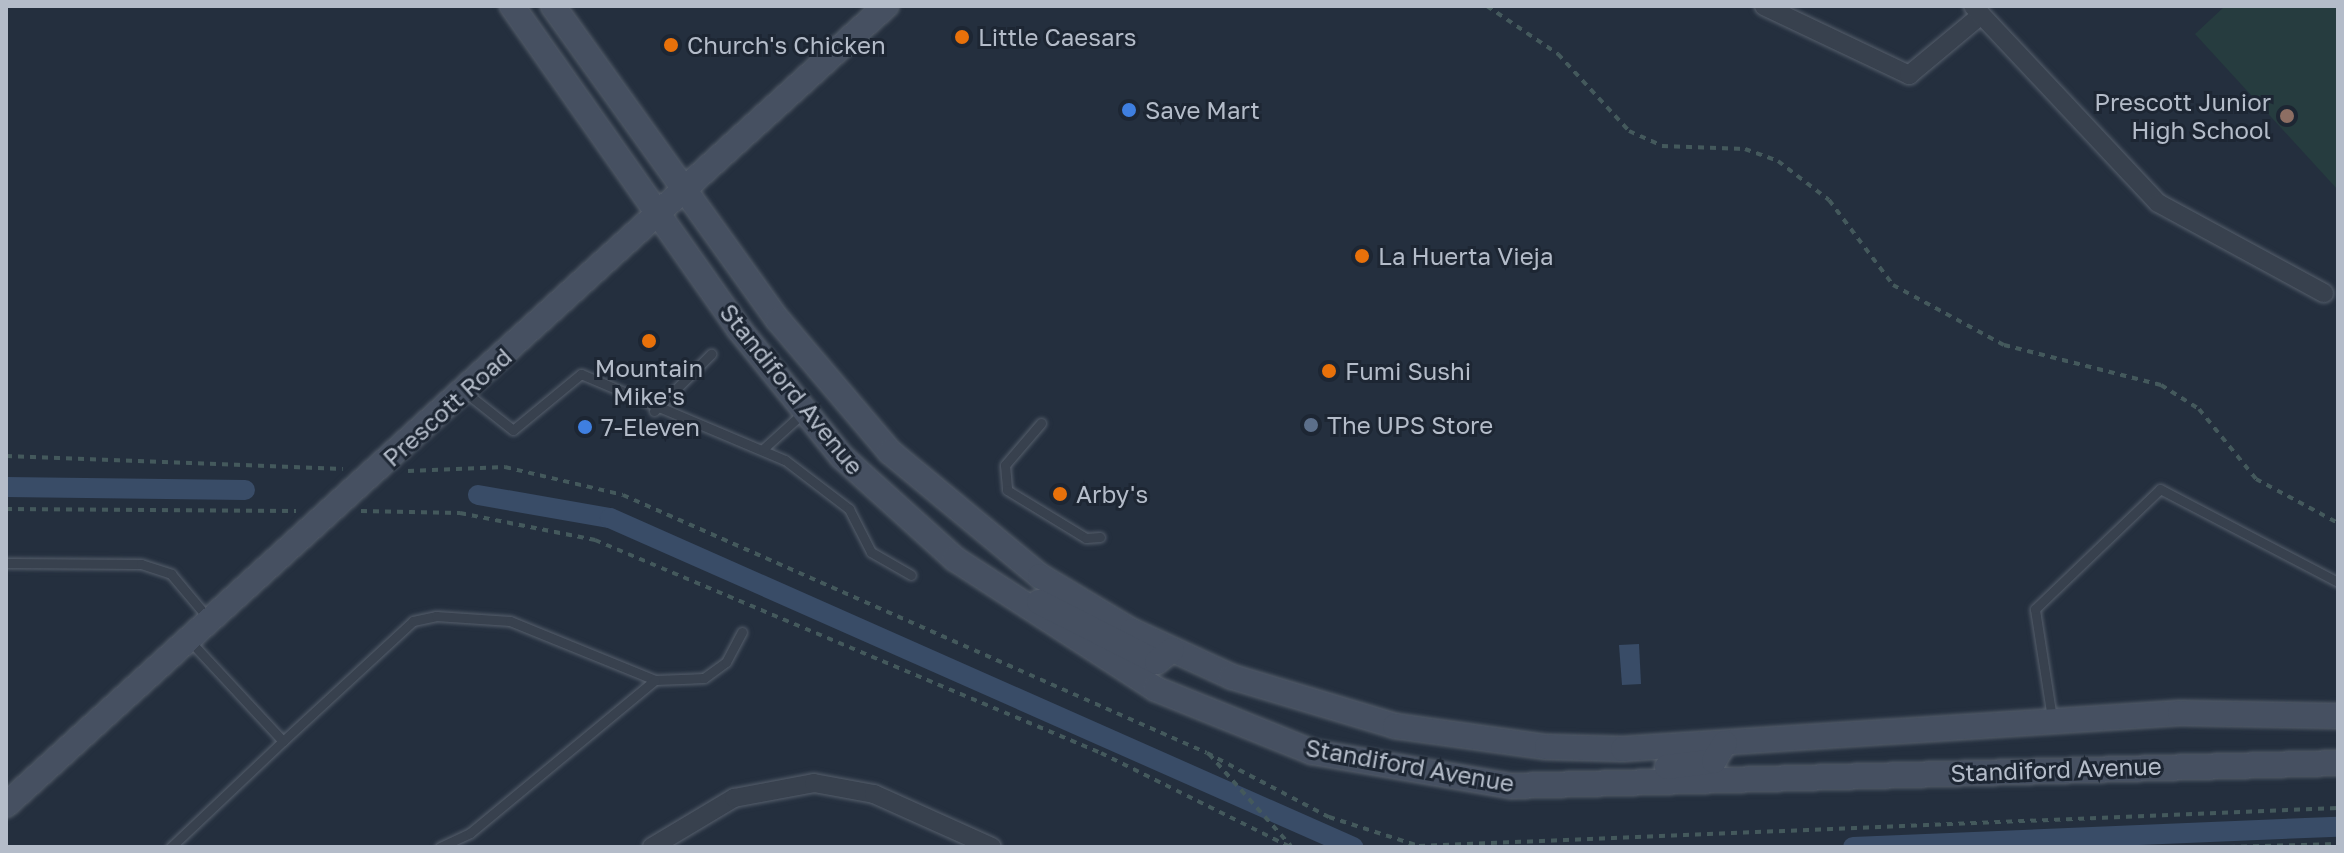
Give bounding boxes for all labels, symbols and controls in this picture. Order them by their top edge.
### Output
place label: Little Caesars [978,23,1137,51]
marker: Little Caesars [953,28,971,46]
place label: Church's Chicken [687,31,886,59]
marker: Church's Chicken [662,36,680,54]
place label: Prescott Junior High School [2094,88,2271,144]
place label: Save Mart [1145,96,1260,124]
marker: Save Mart [1120,101,1138,119]
marker: Prescott Junior High School [2278,107,2296,125]
place label: La Huerta Vieja [1378,242,1554,270]
marker: La Huerta Vieja [1353,247,1371,265]
street label: Standiford Avenue [714,298,870,480]
marker: Mountain Mike's [640,332,658,350]
street label: Prescott Road [377,342,517,472]
place label: Mountain Mike's [595,354,703,410]
place label: Fumi Sushi [1345,357,1471,385]
marker: Fumi Sushi [1320,362,1338,380]
place label: The UPS Store [1327,411,1493,439]
place label: 7-Eleven [601,413,700,441]
marker: The UPS Store [1302,416,1320,434]
marker: 7-Eleven [576,418,594,436]
place label: Arby's [1076,480,1148,508]
marker: Arby's [1051,485,1069,503]
street label: Standiford Avenue [1303,732,1517,798]
street label: Standiford Avenue [1950,751,2162,787]

